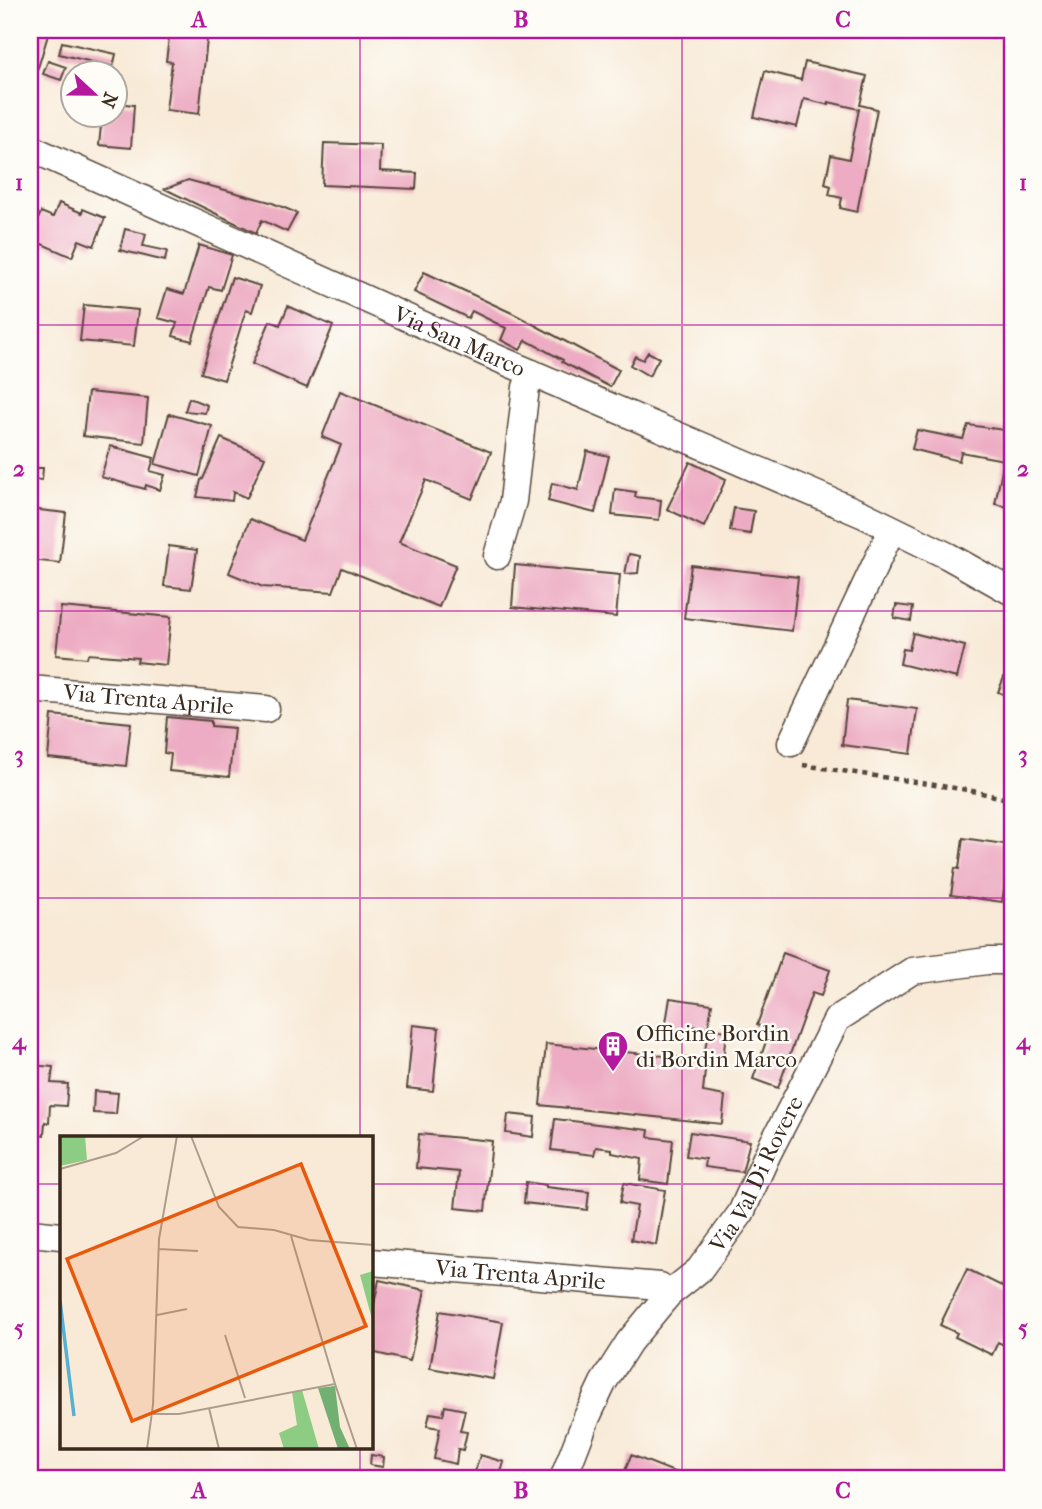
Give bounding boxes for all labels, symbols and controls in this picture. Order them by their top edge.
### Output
text: A [190,6,208,33]
text: B [514,6,529,33]
text: C [835,6,851,33]
north arrow [60,60,130,130]
text: N [96,89,122,111]
text: 1 [15,169,23,196]
text: 1 [1019,169,1027,196]
street label: Via San Marco [388,300,529,383]
text: 2 [13,455,25,482]
text: 2 [1017,455,1029,482]
street label: Via Trenta Aprile [61,679,235,720]
text: 3 [14,741,24,768]
text: 3 [1018,741,1028,768]
place label: Officine Bordin di Bordin Marco [636,1020,797,1073]
text: 4 [11,1028,27,1055]
text: 4 [1015,1028,1031,1055]
building icon: Officine Bordin di Bordin Marco [596,1029,630,1073]
street label: Via Val Di Rovere [703,1091,809,1258]
inset map [60,1136,373,1450]
street label: Via Trenta Aprile [433,1254,607,1295]
text: 5 [14,1314,24,1341]
text: 5 [1018,1314,1028,1341]
text: A [190,1477,208,1504]
text: B [514,1477,529,1504]
text: C [835,1477,851,1504]

